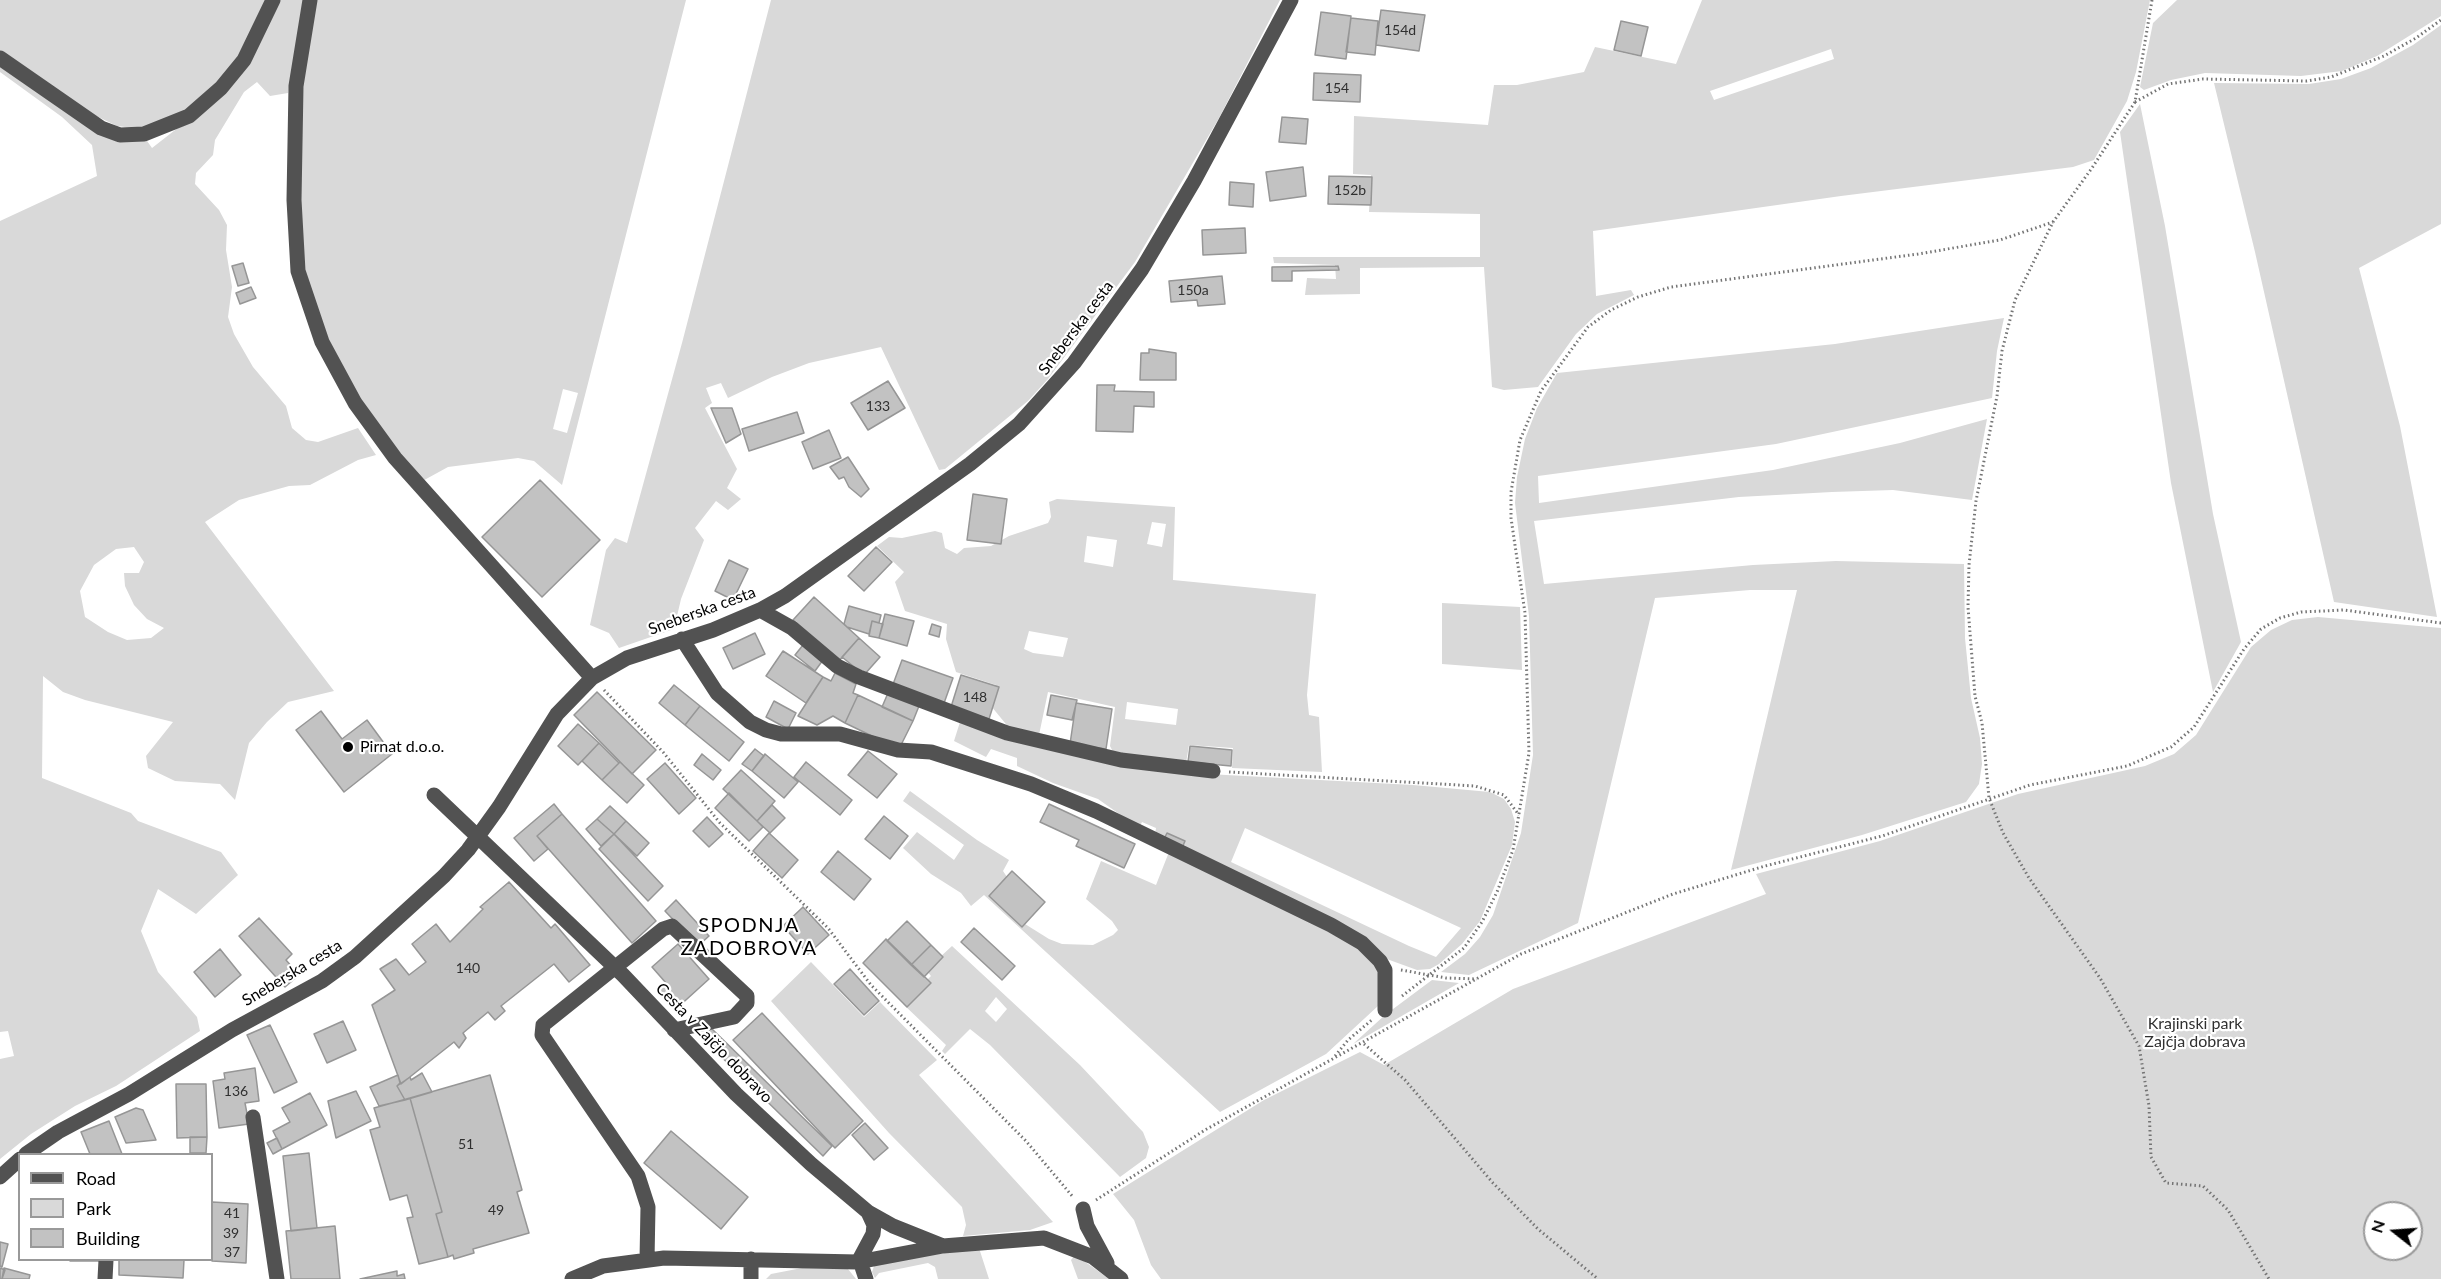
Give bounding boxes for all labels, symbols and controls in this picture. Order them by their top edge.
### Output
house number: 154d [1384,22,1416,38]
house number: 154 [1325,80,1349,96]
house number: 152b [1334,182,1366,198]
street label: Sneberska cesta [1034,277,1118,379]
house number: 150a [1177,282,1209,298]
house number: 133 [866,398,890,414]
street label: Sneberska cesta [646,583,758,639]
house number: 148 [963,689,987,705]
place label: Pirnat d.o.o. [360,737,444,757]
marker: Pirnat d.o.o. [341,740,355,754]
district label: SPODNJA ZADOBROVA [680,914,818,961]
street label: Sneberska cesta [239,936,345,1010]
house number: 140 [456,960,480,976]
street label: Cesta v Zajčjo dobravo [652,979,776,1107]
park label: Krajinski park Zajčja dobrava [2144,1014,2246,1052]
house number: 136 [224,1083,248,1099]
house number: 51 [458,1136,474,1152]
legend [18,1153,213,1261]
text: Road [76,1167,116,1189]
text: Park [76,1197,111,1219]
north arrow [2363,1201,2423,1261]
house number: 49 [488,1202,504,1218]
house number: 41 [224,1205,240,1221]
text: N [2366,1218,2388,1235]
house number: 39 [223,1225,239,1241]
text: Building [76,1227,140,1249]
house number: 37 [224,1244,240,1260]

